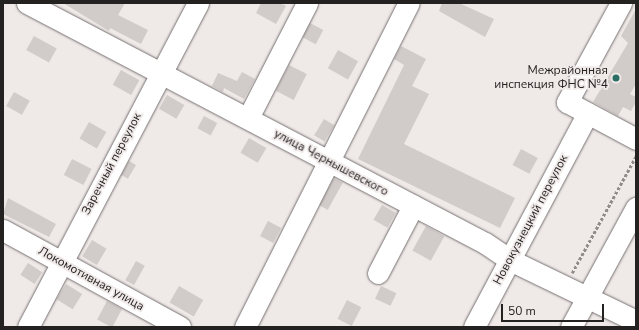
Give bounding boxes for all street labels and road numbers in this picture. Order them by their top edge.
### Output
street label: Заречный переулок [79,111,145,217]
street label: улица Чернышевского [271,127,391,199]
street label: Новокузнецкий переулок [491,153,571,287]
street label: Локомотивная улица [36,244,146,314]

